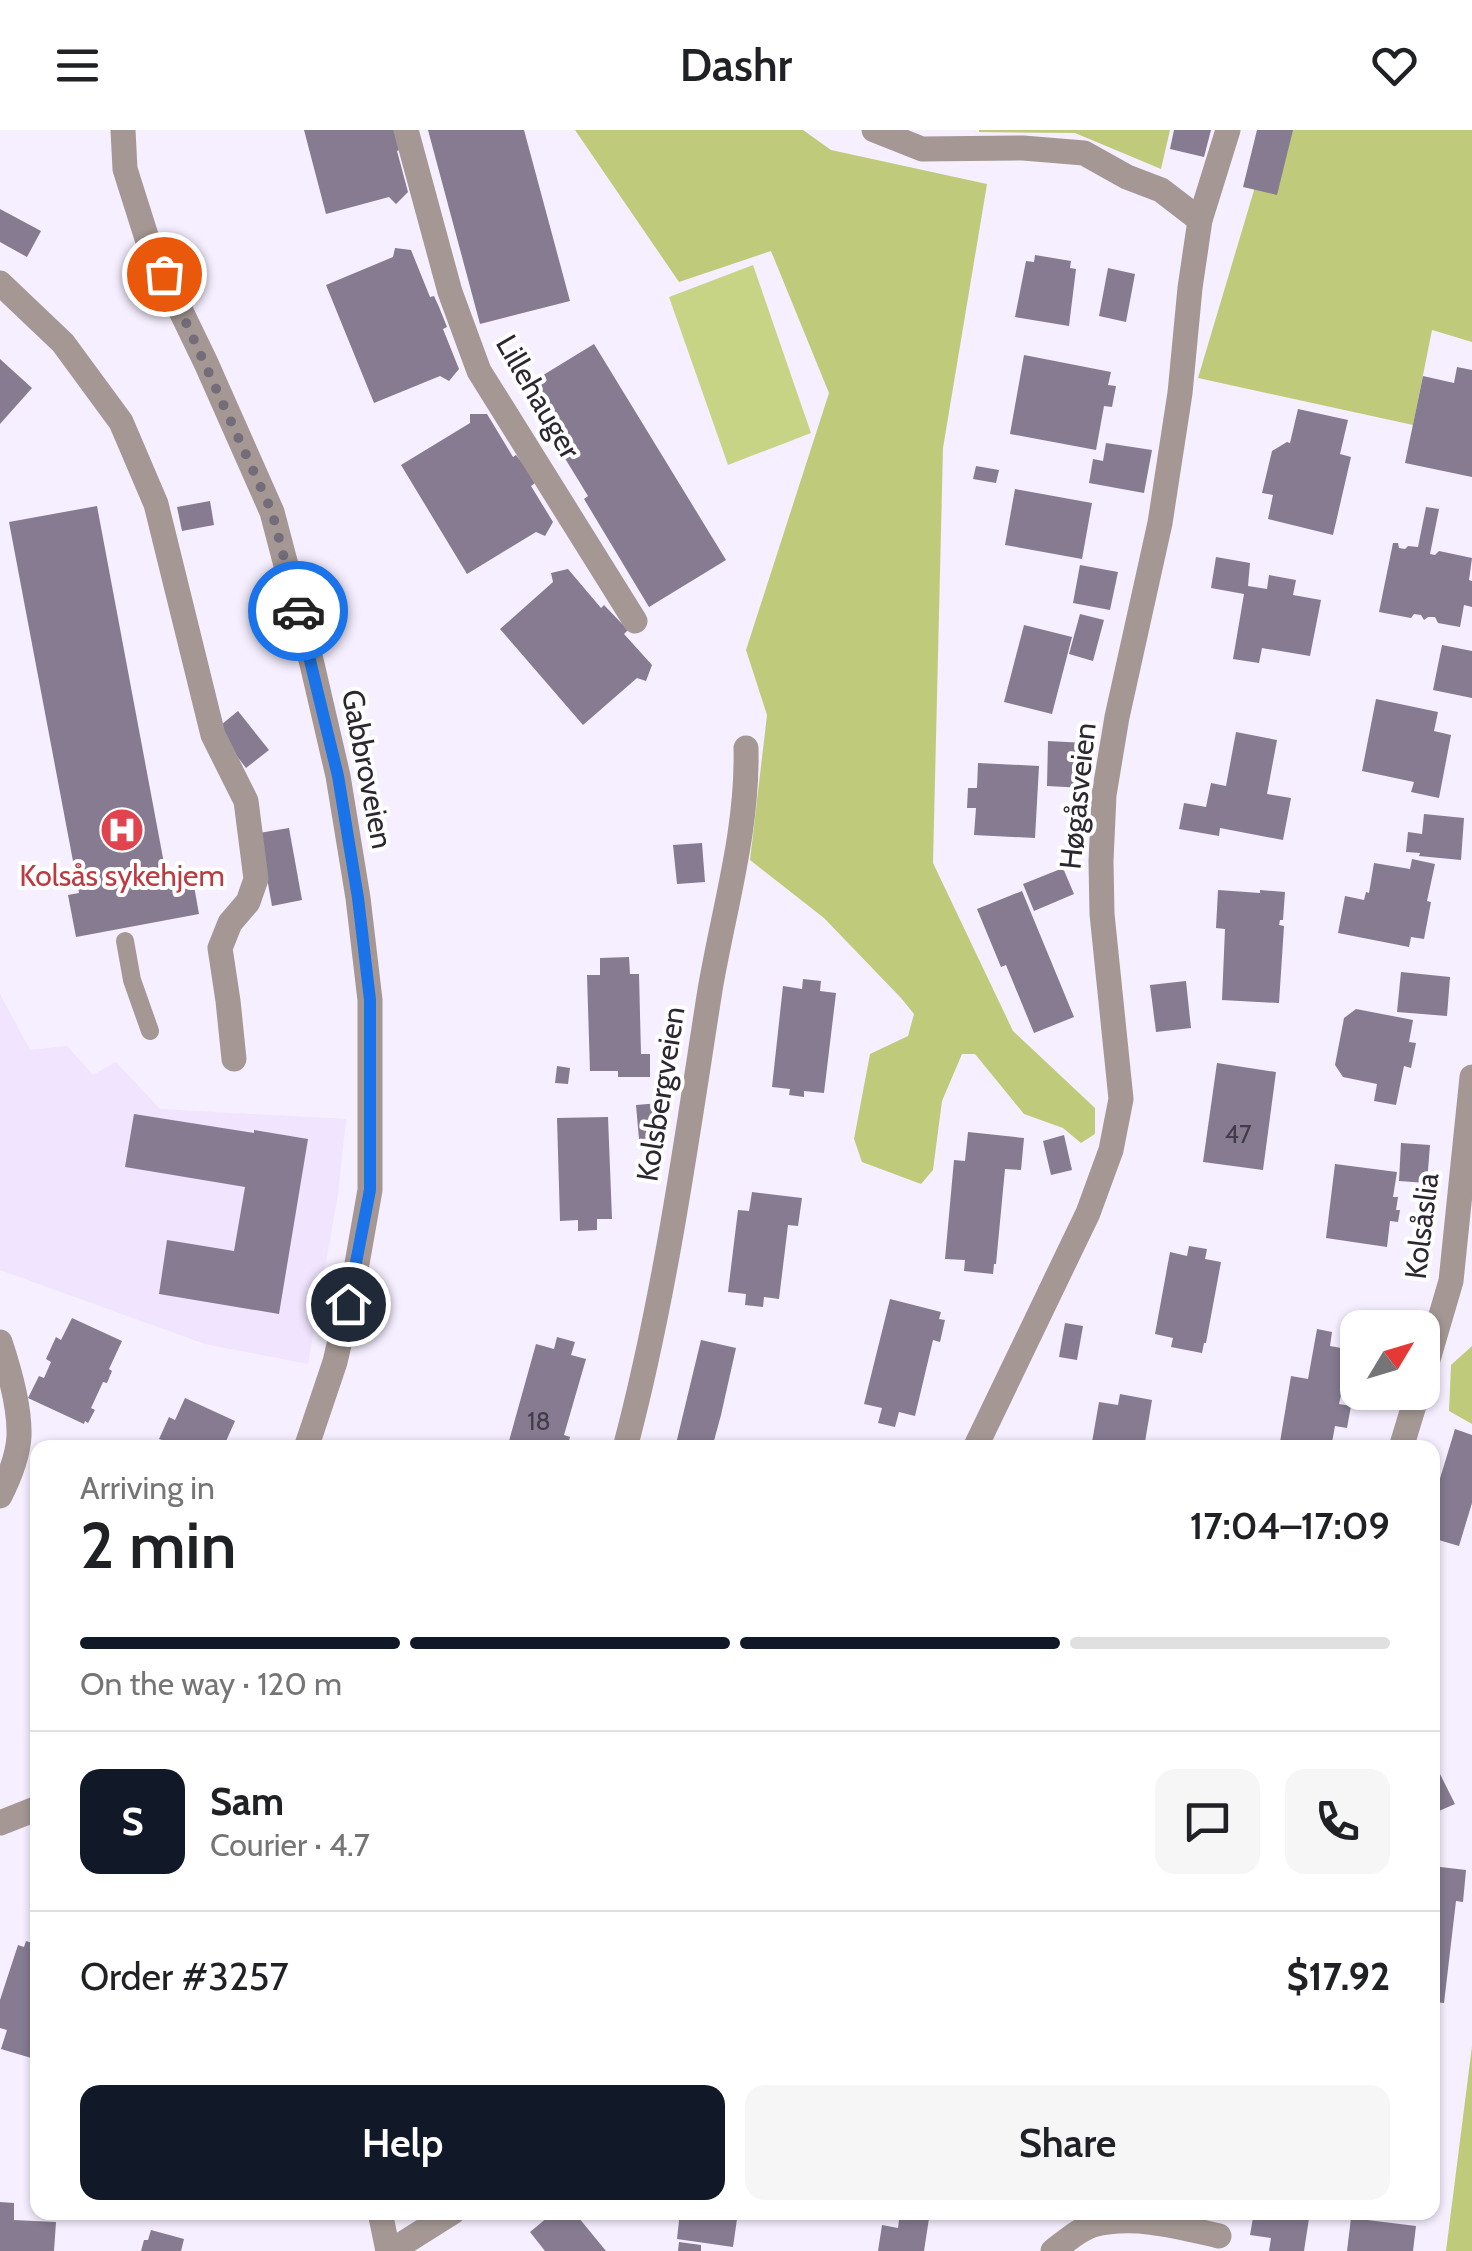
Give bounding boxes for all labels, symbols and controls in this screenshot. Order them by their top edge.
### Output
icon: menu [50,38,105,93]
text: Dashr [680,38,792,92]
icon: heart [1367,38,1422,93]
pin [122,232,207,317]
icon: bag [137,247,192,302]
street label: Lillehauger [488,328,589,466]
courier [248,561,348,661]
icon: car [271,584,326,639]
street label: Gabbroveien [334,686,401,852]
street label: Høgåsveien [1051,721,1104,871]
hospital icon: Kolsås sykehjem [99,807,145,853]
place label: Kolsås sykehjem [19,857,225,894]
street label: Kolsbergveien [628,1004,693,1184]
house number: 47 [1224,1119,1252,1149]
street label: Kolsåslia [1397,1170,1446,1281]
pin [306,1262,391,1347]
icon: home [321,1277,376,1332]
north arrow [1340,1310,1440,1410]
map controls [1340,1310,1440,1410]
house number: 18 [527,1406,551,1436]
text: Arriving in [80,1468,215,1507]
text: 17:04–17:09 [1190,1502,1390,1549]
text: 2 min [80,1505,237,1584]
text: On the way · 120 m [80,1664,342,1703]
button: chat [1155,1769,1260,1874]
button: phone [1285,1769,1390,1874]
text: Sam [210,1778,284,1825]
text: S [121,1798,144,1845]
text: Courier · 4.7 [210,1825,370,1864]
text: Order #3257 [80,1953,289,2000]
text: $17.92 [1287,1953,1390,2000]
button: Help [80,2085,725,2200]
button: Share [745,2085,1390,2200]

